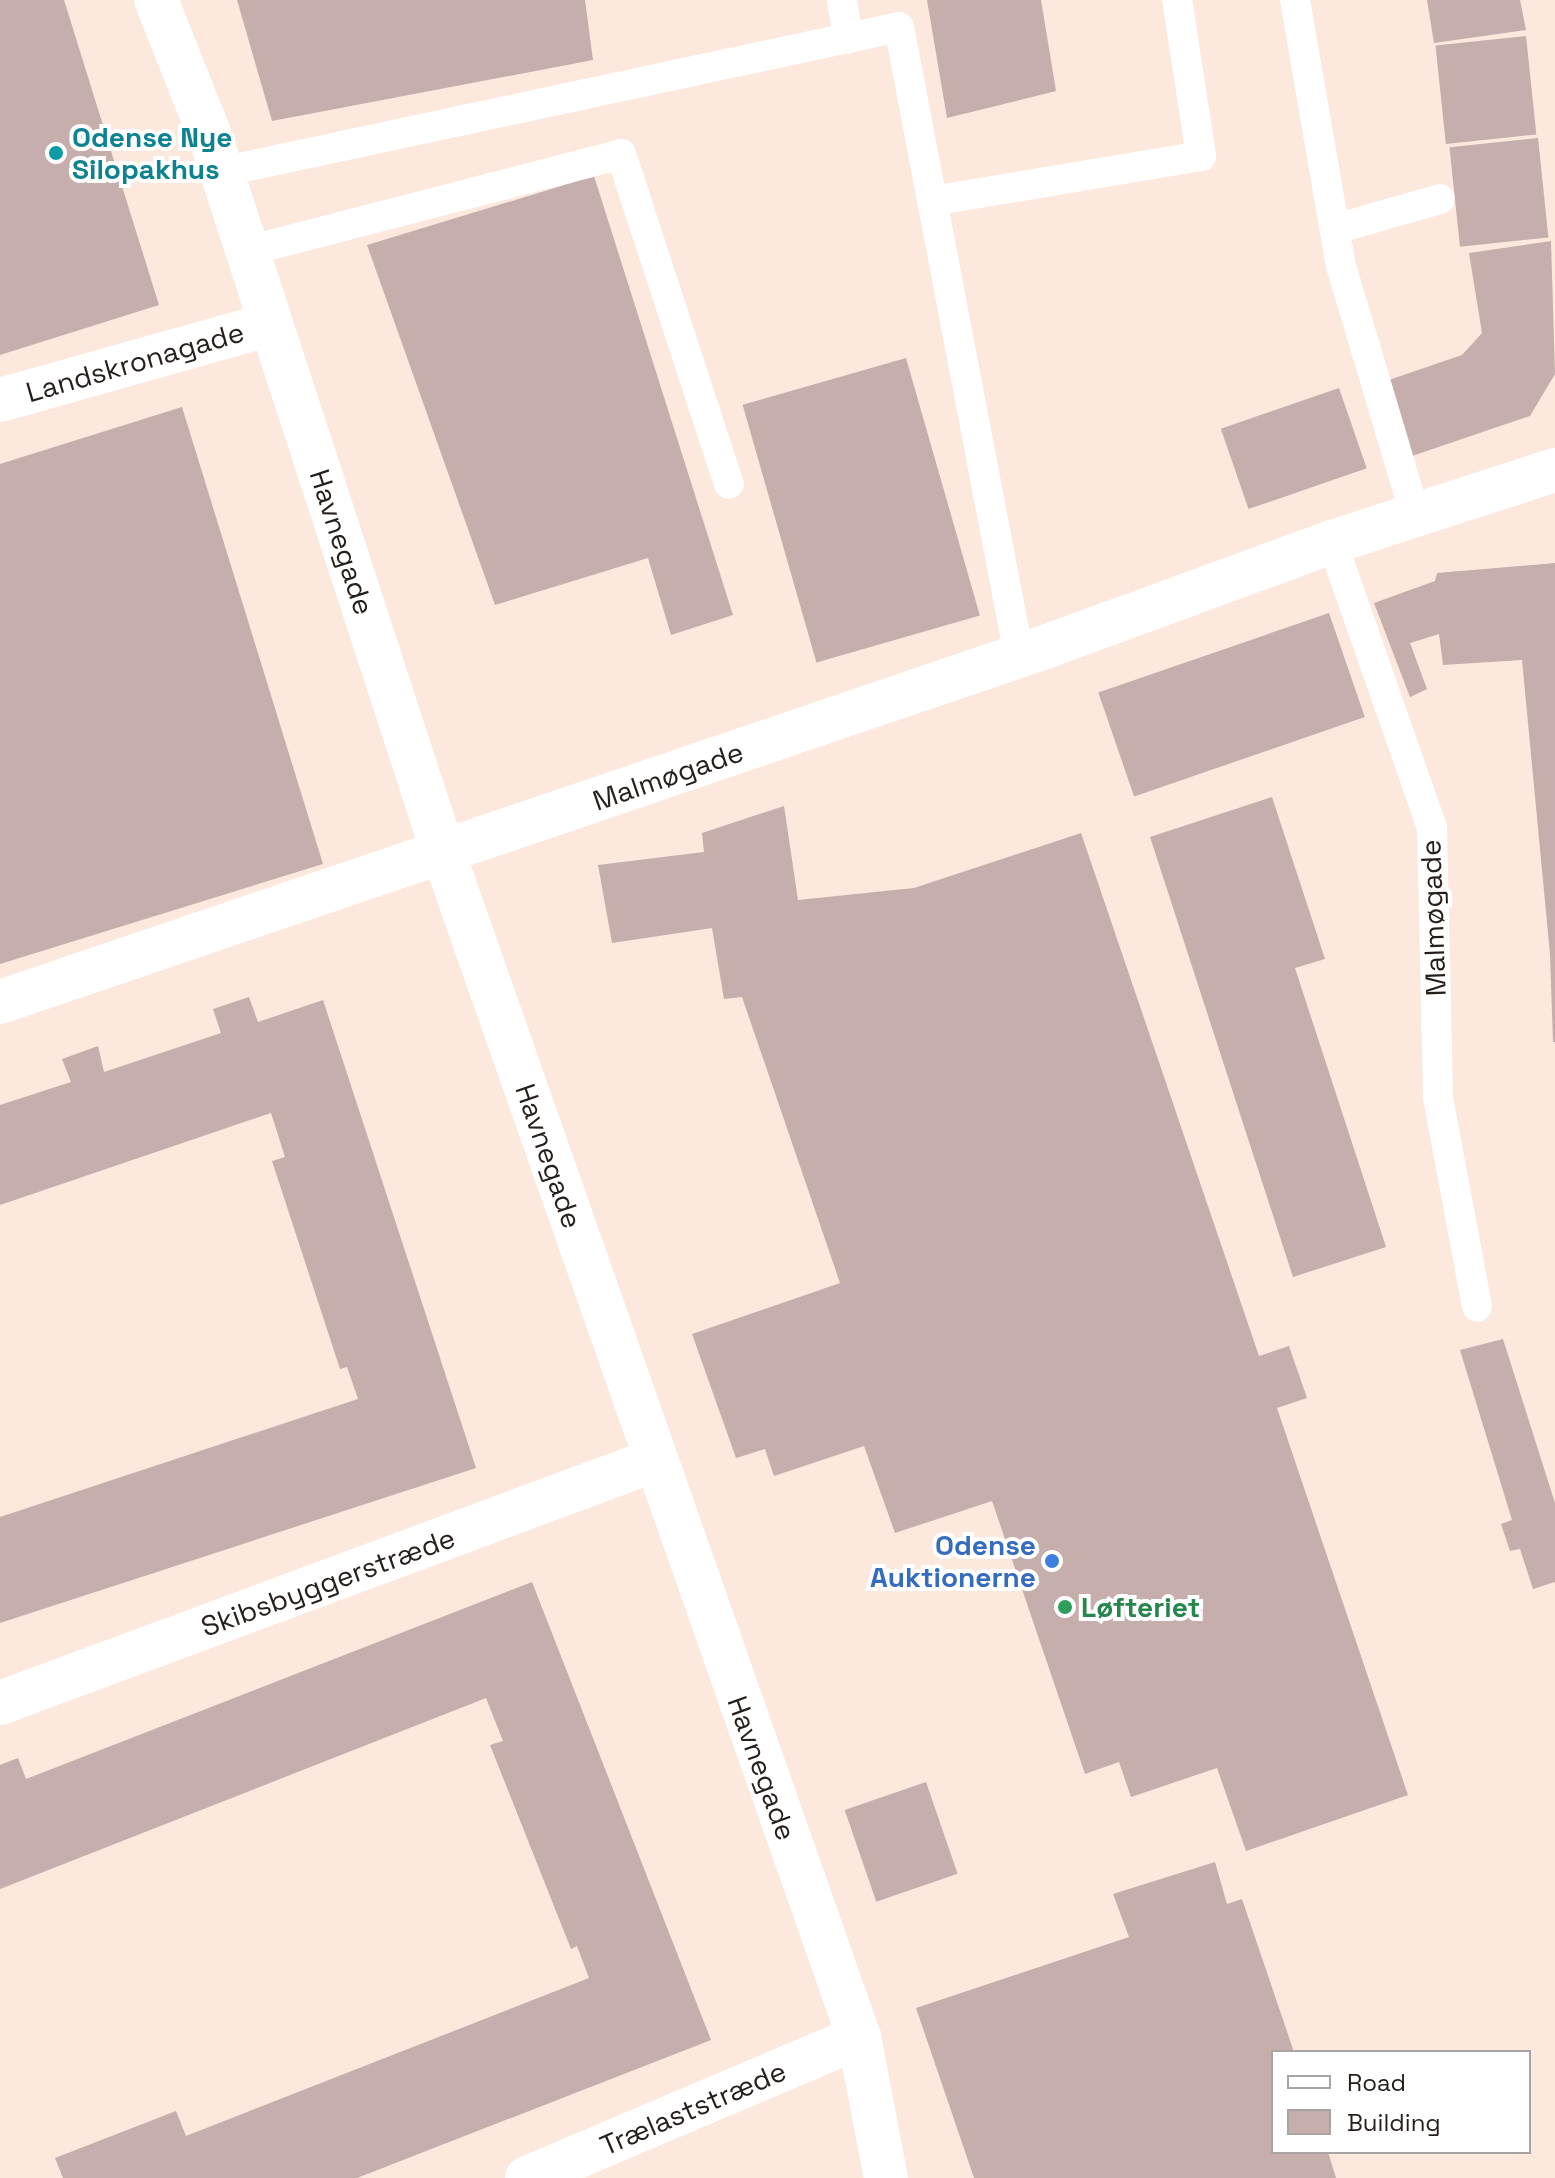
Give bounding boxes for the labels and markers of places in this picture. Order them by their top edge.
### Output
place label: Odense Nye Silopakhus [72,120,232,186]
marker: Odense Nye Silopakhus [47,144,65,162]
place label: Odense Auktionerne [870,1528,1036,1594]
marker: Odense Auktionerne [1043,1552,1061,1570]
place label: Løfteriet [1081,1590,1200,1624]
marker: Løfteriet [1056,1598,1074,1616]

